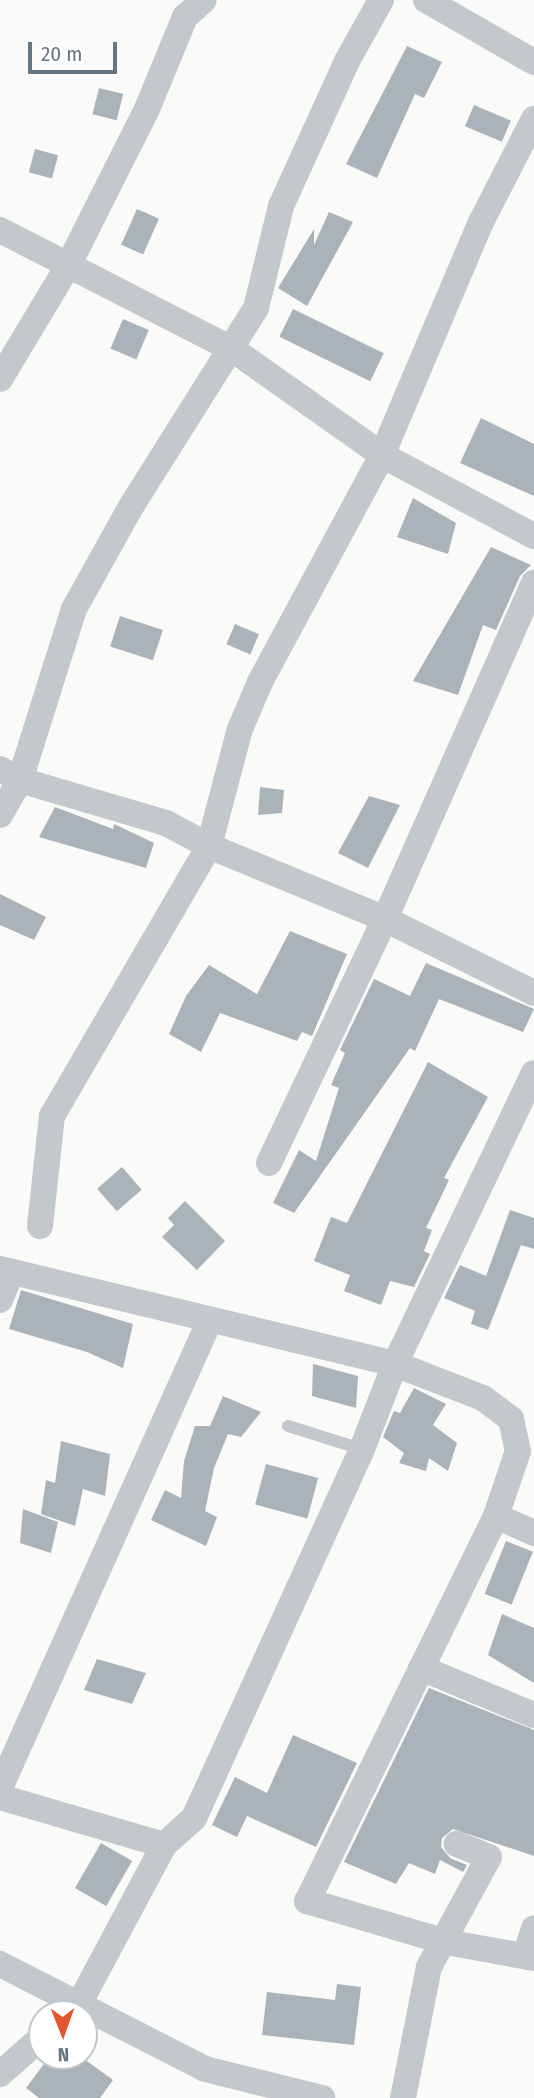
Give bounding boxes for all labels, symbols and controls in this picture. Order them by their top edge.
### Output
scale bar [32,28,121,72]
text: 20 m [41,41,82,67]
north arrow [28,2000,98,2070]
text: N [57,2043,69,2066]

